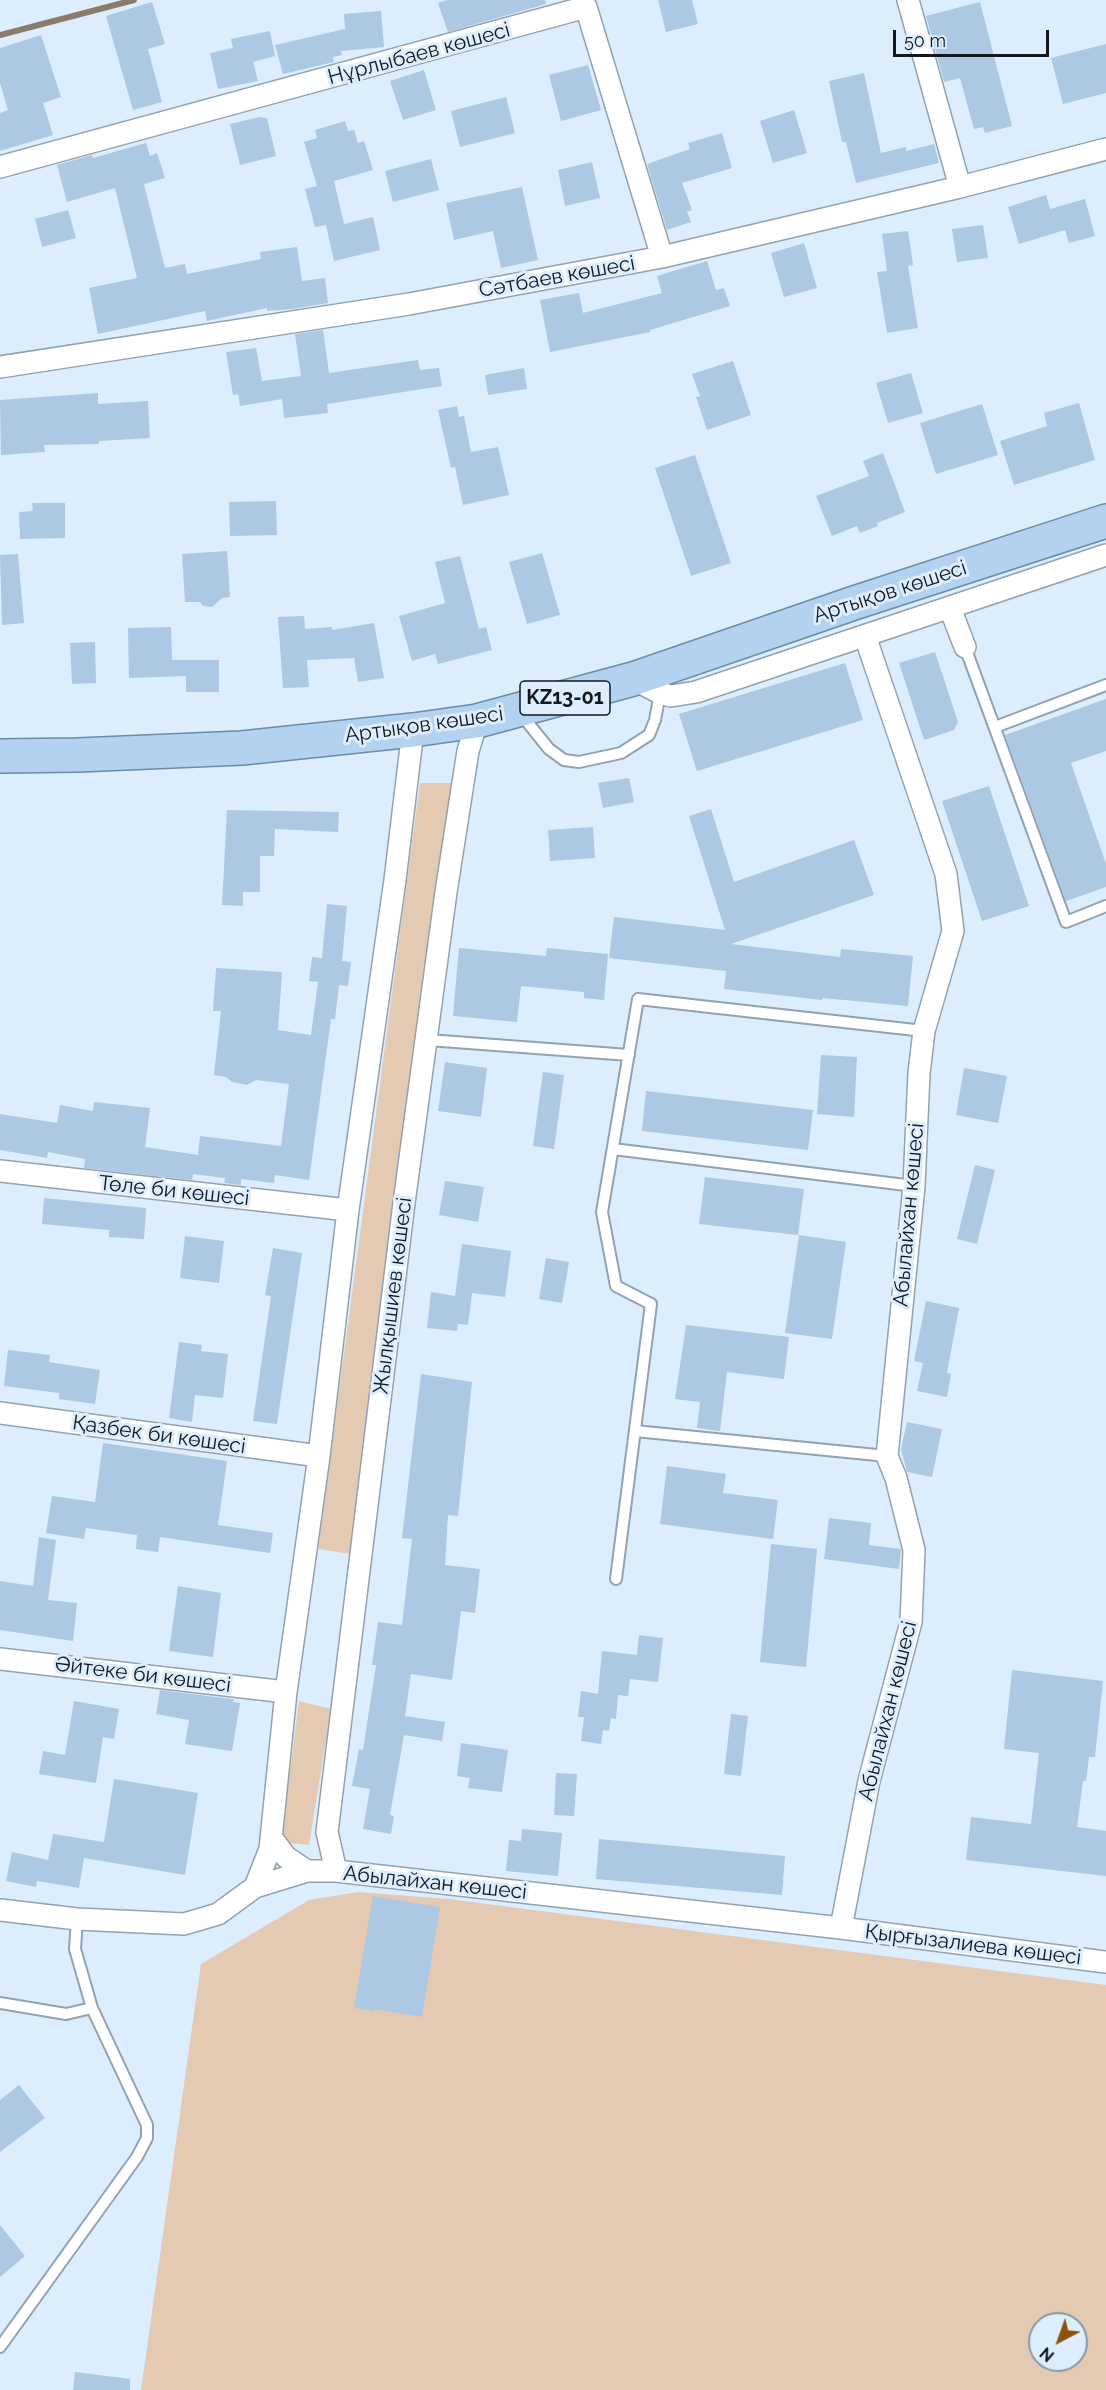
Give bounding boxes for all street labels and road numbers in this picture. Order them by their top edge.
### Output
street label: Нұрлыбаев көшесі [325,18,513,90]
street label: Сәтбаев көшесі [477,251,637,303]
street label: Артықов көшесі [810,555,970,629]
road number: KZ13-01 [520,681,610,715]
street label: Артықов көшесі [343,701,505,749]
street label: Абылайхан көшесі [888,1122,930,1308]
street label: Төле би көшесі [98,1171,250,1211]
street label: Жылқышиев көшесі [368,1196,418,1396]
street label: Қазбек би көшесі [71,1410,247,1460]
street label: Абылайхан көшесі [853,1619,923,1803]
street label: Әйтеке би көшесі [54,1652,232,1698]
street label: Абылайхан көшесі [342,1861,528,1905]
street label: Қырғызалиева көшесі [863,1919,1083,1971]

